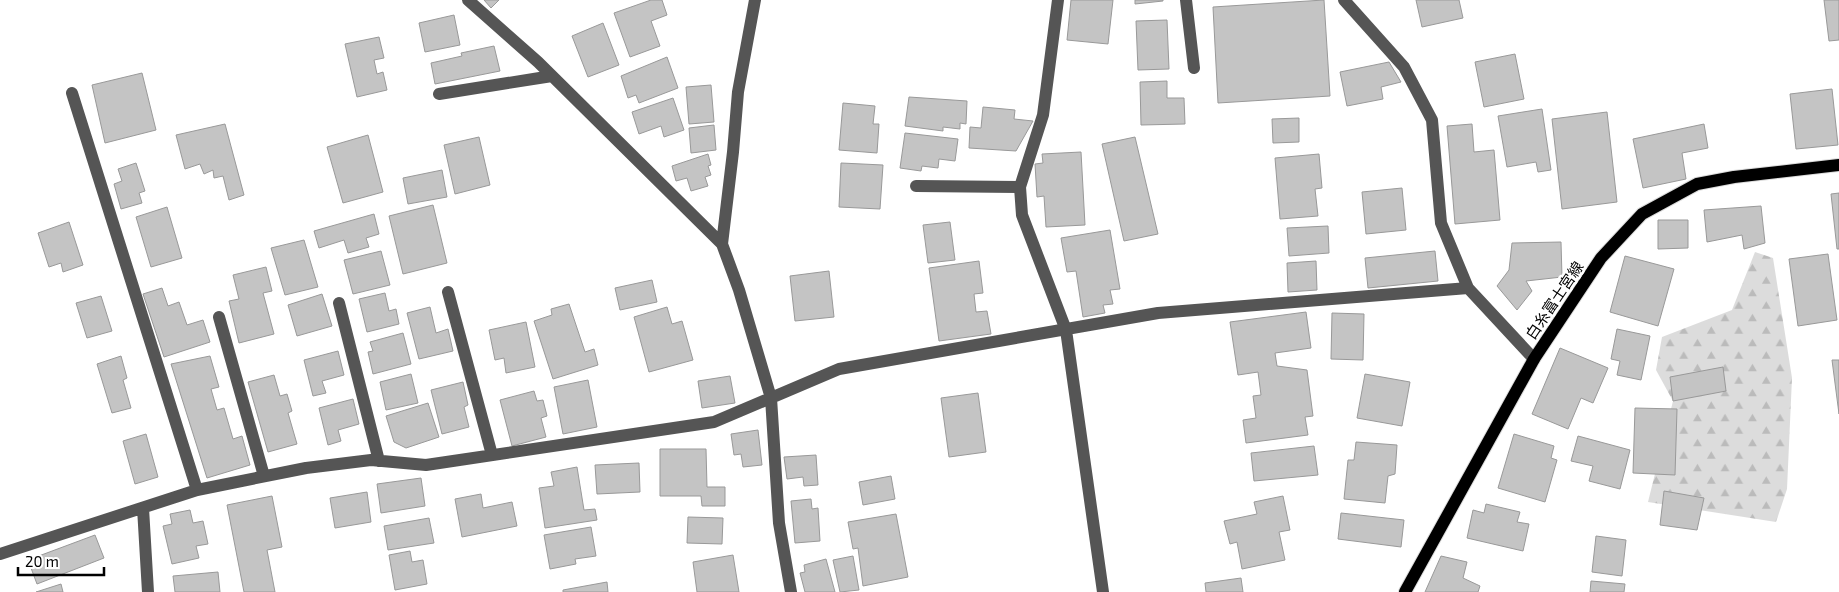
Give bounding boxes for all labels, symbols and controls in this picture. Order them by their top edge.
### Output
street label: 白糸富士宮線 [1521,258,1587,342]
scale bar [18,544,104,576]
text: 20 m [25,552,59,570]

